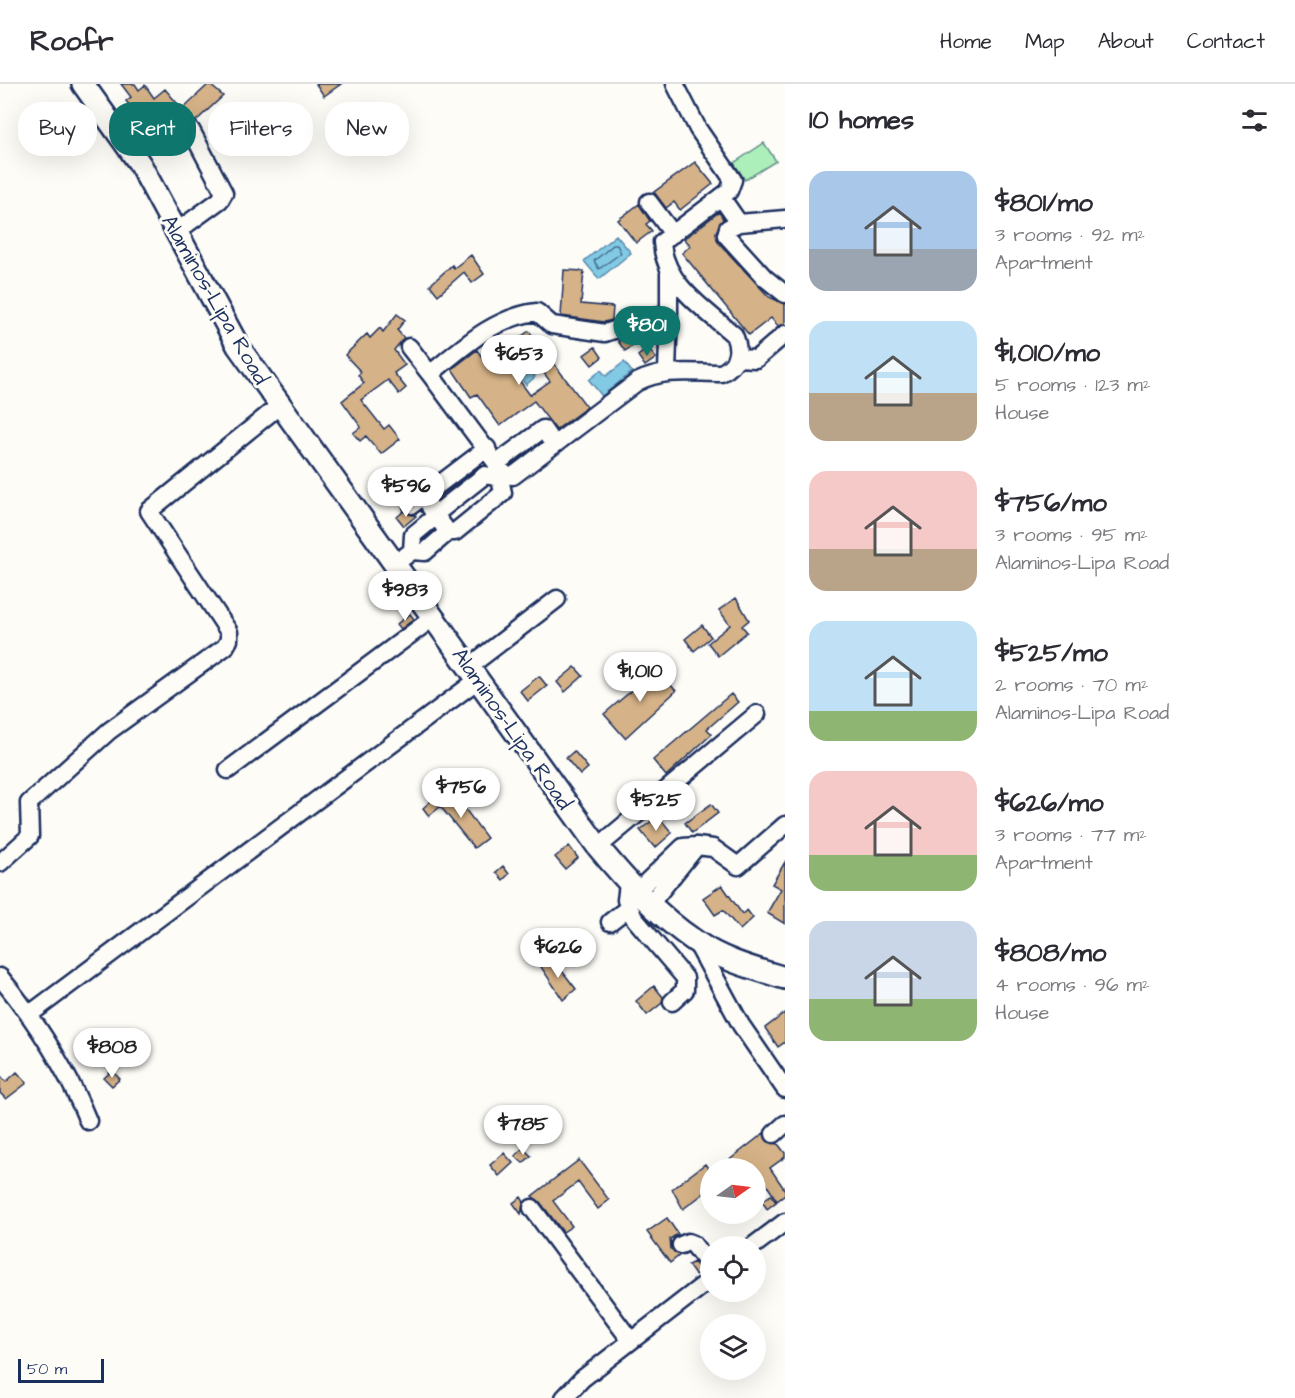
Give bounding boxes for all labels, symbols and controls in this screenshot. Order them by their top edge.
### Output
text: Roofr [30,22,114,61]
text: Home [940,27,992,56]
text: Map [1025,27,1065,56]
text: About [1098,27,1154,56]
text: Contact [1187,27,1265,56]
chip: Buy [18,102,97,156]
chip: Rent [109,102,196,156]
chip: Filters [208,102,313,156]
chip: New [325,102,409,156]
text: 10 homes [809,102,914,138]
icon: filters [1238,104,1271,137]
text: $801/mo [995,185,1093,221]
icon: home [857,195,929,267]
street label: Alaminos-Lipa Road [153,209,276,391]
text: 3 rooms · 92 m² [995,221,1145,249]
text: Apartment [995,249,1093,277]
pin: $801 [611,306,683,357]
text: $801 [627,311,667,339]
pin: $653 [483,335,555,386]
text: $1,010/mo [995,335,1100,371]
text: $653 [495,340,543,368]
icon: home [857,345,929,417]
text: 5 rooms · 123 m² [995,371,1150,399]
text: House [995,399,1049,427]
pin: $596 [370,467,442,518]
text: $596 [381,472,431,500]
text: $756/mo [995,485,1107,521]
icon: home [857,495,929,567]
text: 3 rooms · 95 m² [995,521,1148,549]
text: Alaminos-Lipa Road [995,549,1169,577]
pin: $983 [369,571,441,622]
text: $983 [382,576,428,604]
text: $525/mo [995,635,1108,671]
street label: Alaminos-Lipa Road [444,641,579,816]
icon: home [857,645,929,717]
pin: $1,010 [591,652,689,703]
text: $1,010 [617,657,663,685]
text: 2 rooms · 70 m² [995,671,1148,699]
text: Alaminos-Lipa Road [995,699,1169,727]
pin: $756 [425,768,497,819]
text: $756 [436,773,486,801]
pin: $525 [620,781,692,832]
text: $626/mo [995,785,1104,821]
text: $525 [631,786,681,814]
icon: home [857,795,929,867]
text: 3 rooms · 77 m² [995,821,1147,849]
text: Apartment [995,849,1093,877]
pin: $626 [522,928,594,979]
text: $626 [534,933,582,961]
text: $808/mo [995,935,1106,971]
icon: home [857,945,929,1017]
text: 4 rooms · 96 m² [995,971,1150,999]
text: House [995,999,1049,1027]
pin: $808 [76,1028,148,1079]
text: $808 [87,1033,137,1061]
pin: $785 [487,1105,559,1156]
text: $785 [498,1110,548,1138]
north arrow [700,1158,766,1224]
map controls [700,1158,766,1380]
button: locate [700,1236,766,1302]
button: layers [700,1314,766,1380]
scale bar [18,1356,104,1384]
text: 50 m [27,1358,67,1380]

